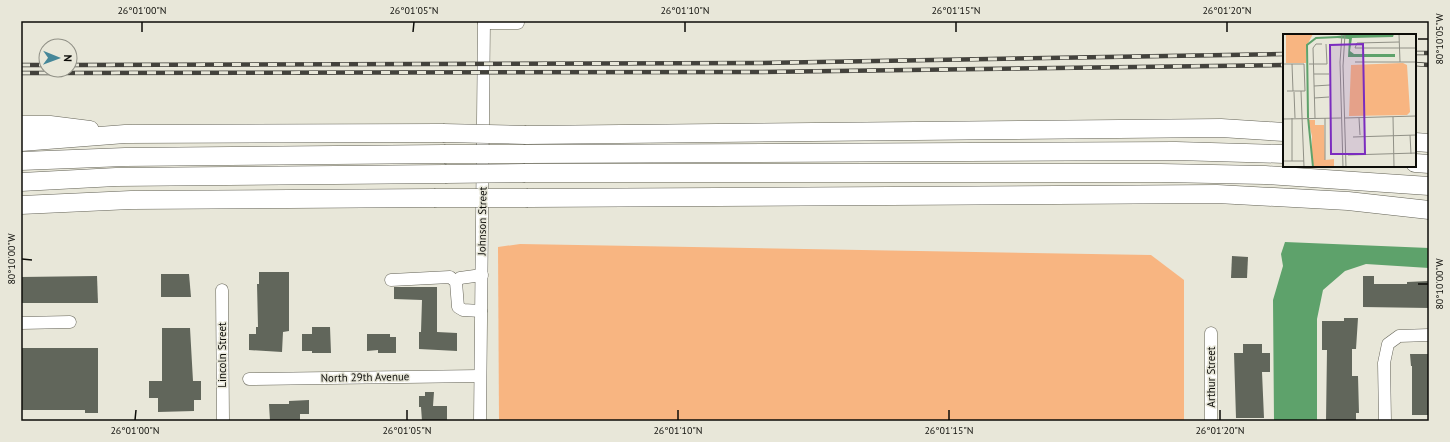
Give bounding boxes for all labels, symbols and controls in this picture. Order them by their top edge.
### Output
text: 26°01'00"N [117,4,167,17]
text: 26°01'05"N [389,4,439,17]
text: 26°01'10"N [660,4,710,17]
text: 26°01'15"N [931,4,981,17]
text: 26°01'20"N [1202,4,1252,17]
text: 80°10'05"W [1433,13,1446,65]
inset map [1283,34,1416,167]
north arrow [38,38,78,78]
text: N [61,54,75,62]
street label: Johnson Street [474,186,490,256]
text: 80°10'00"W [5,233,18,285]
text: 80°10'00"W [1433,258,1446,310]
street label: Lincoln Street [215,322,229,388]
street label: Arthur Street [1204,346,1218,407]
street label: North 29th Avenue [321,369,410,385]
text: 26°01'00"N [110,424,160,437]
text: 26°01'05"N [382,424,432,437]
text: 26°01'10"N [653,424,703,437]
text: 26°01'15"N [924,424,974,437]
text: 26°01'20"N [1195,424,1245,437]

